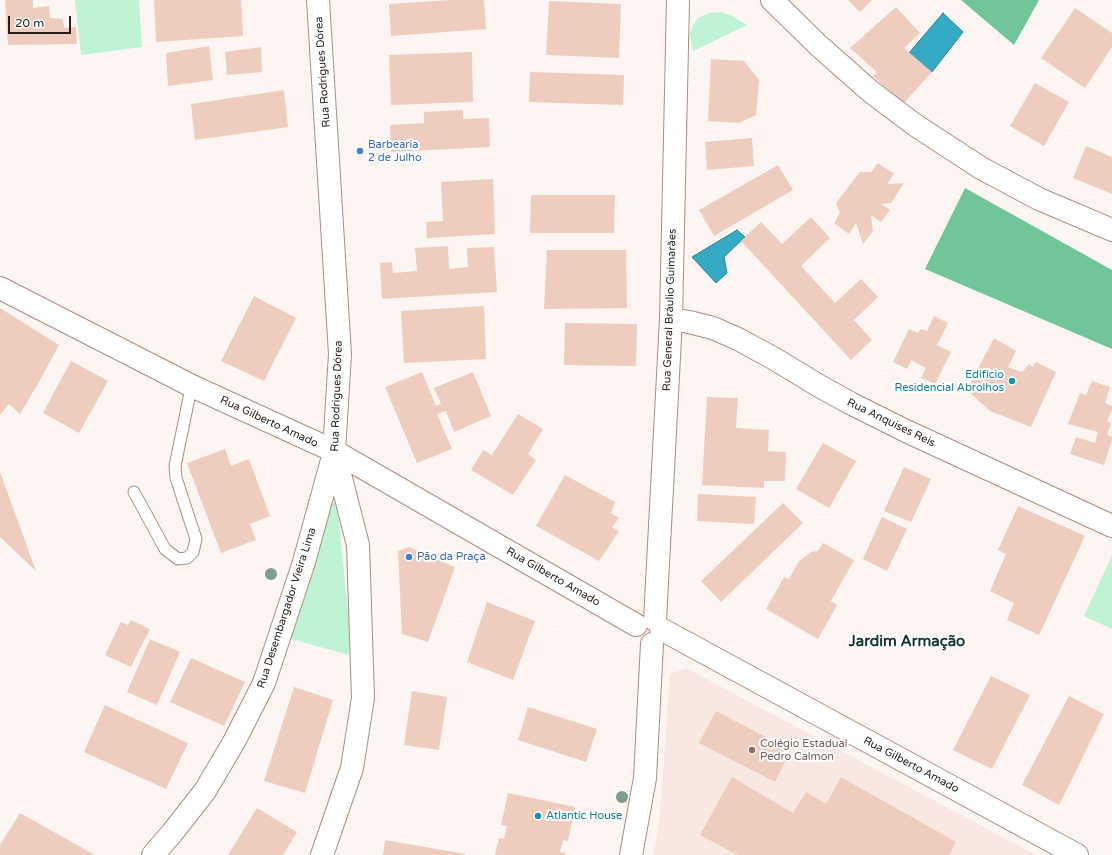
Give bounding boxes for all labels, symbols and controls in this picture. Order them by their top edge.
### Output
scale bar [10,8,73,34]
text: 20 m [15,16,44,30]
street label: Rua Rodrigues Dórea [313,16,333,128]
place label: Barbearia 2 de Julho [368,138,422,164]
marker: Barbearia 2 de Julho [355,146,365,156]
street label: Rua General Bráulio Guimarães [661,229,679,391]
street label: Rua Rodrigues Dórea [328,340,346,452]
place label: Edifício Residencial Abrolhos [894,368,1004,394]
marker: Edifício Residencial Abrolhos [1007,376,1017,386]
street label: Rua Gilberto Amado [218,394,320,450]
street label: Rua Anquises Reis [845,396,937,450]
street label: Rua Desembargador Vieira Lima [255,526,319,690]
street label: Rua Gilberto Amado [504,545,602,609]
place label: Pão da Praça [417,550,486,564]
marker: Pão da Praça [404,552,414,562]
district label: Jardim Armação [849,633,965,651]
street label: Rua Gilberto Amado [861,734,961,796]
place label: Colégio Estadual Pedro Calmon [760,737,847,763]
marker: Colégio Estadual Pedro Calmon [747,745,757,755]
place label: Atlantic House [546,809,622,823]
marker: Atlantic House [533,811,543,821]

